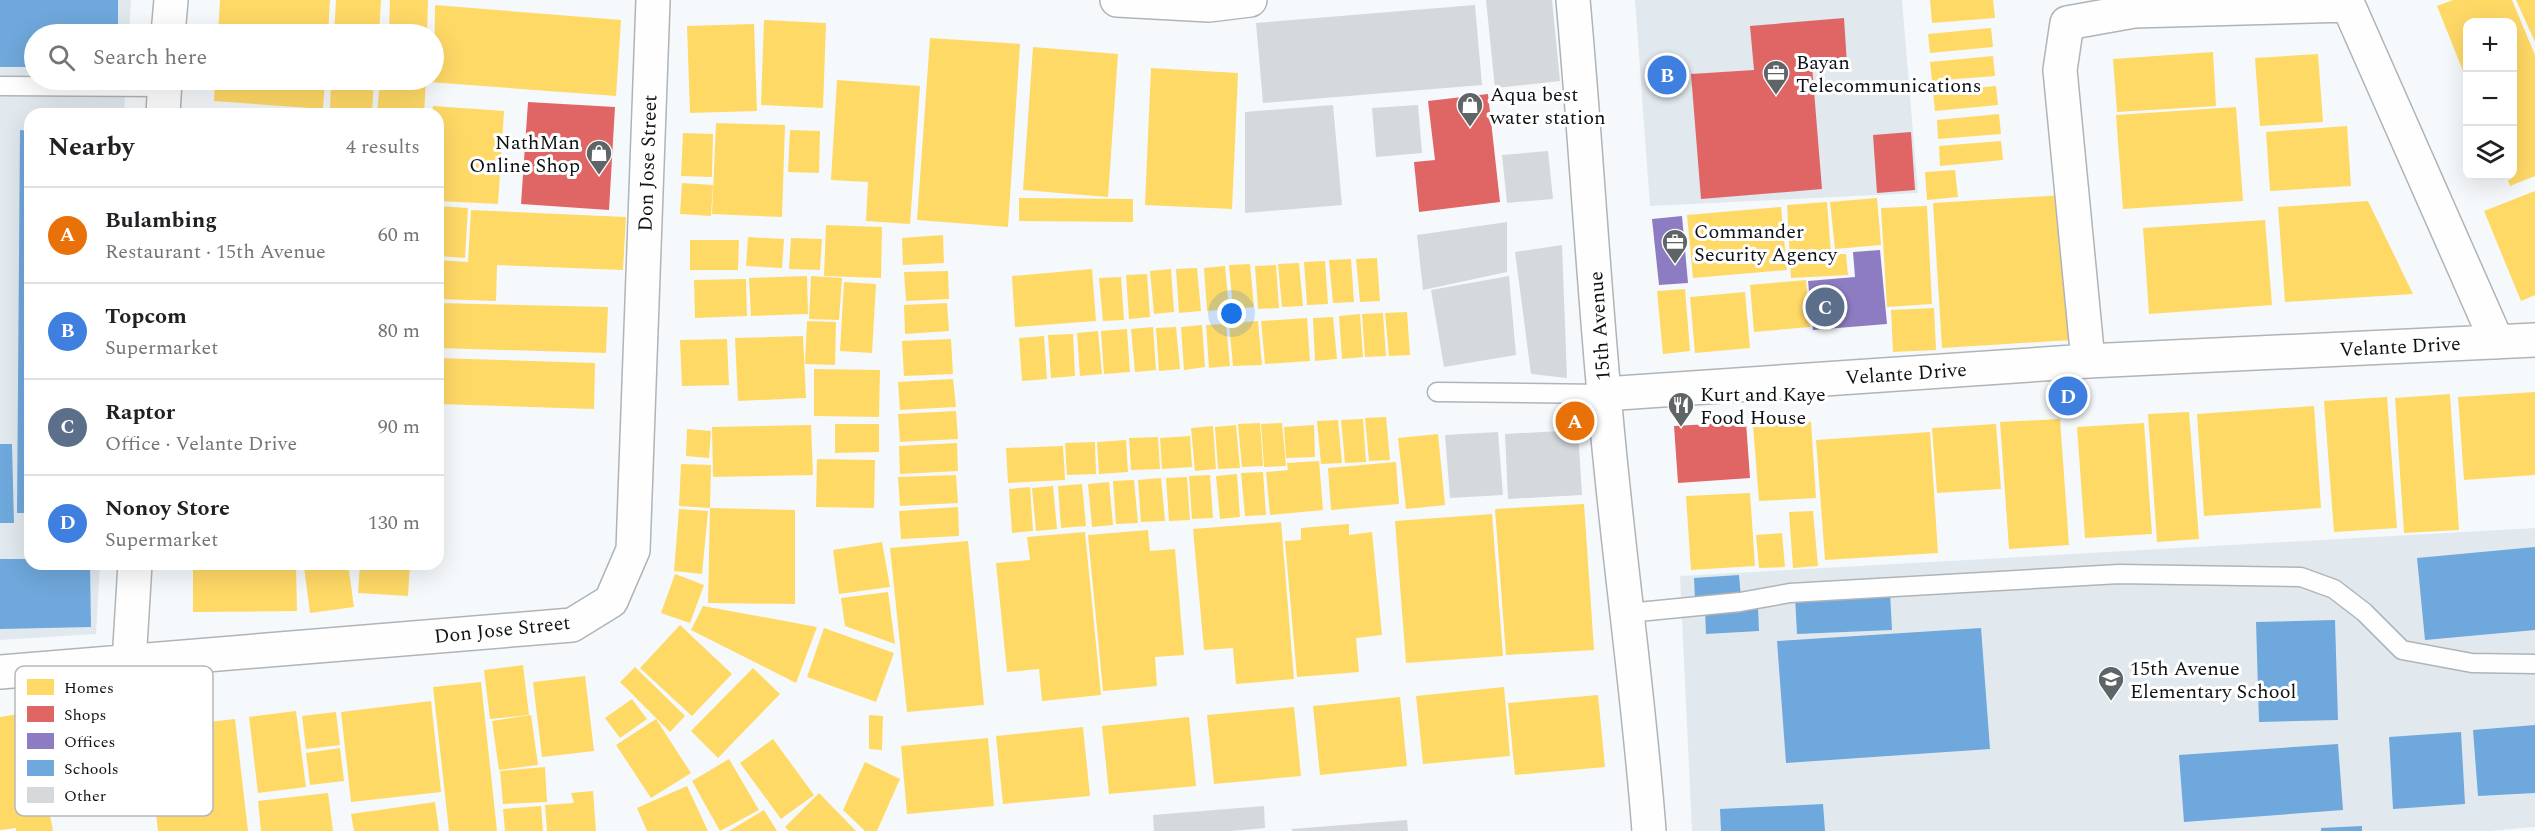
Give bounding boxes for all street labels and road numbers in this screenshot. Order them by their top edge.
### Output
street label: Don Jose Street [631,94,665,232]
street label: 15th Avenue [1581,270,1619,382]
street label: Velante Drive [2339,329,2462,365]
street label: Velante Drive [1844,355,1968,393]
street label: Don Jose Street [432,608,572,652]

